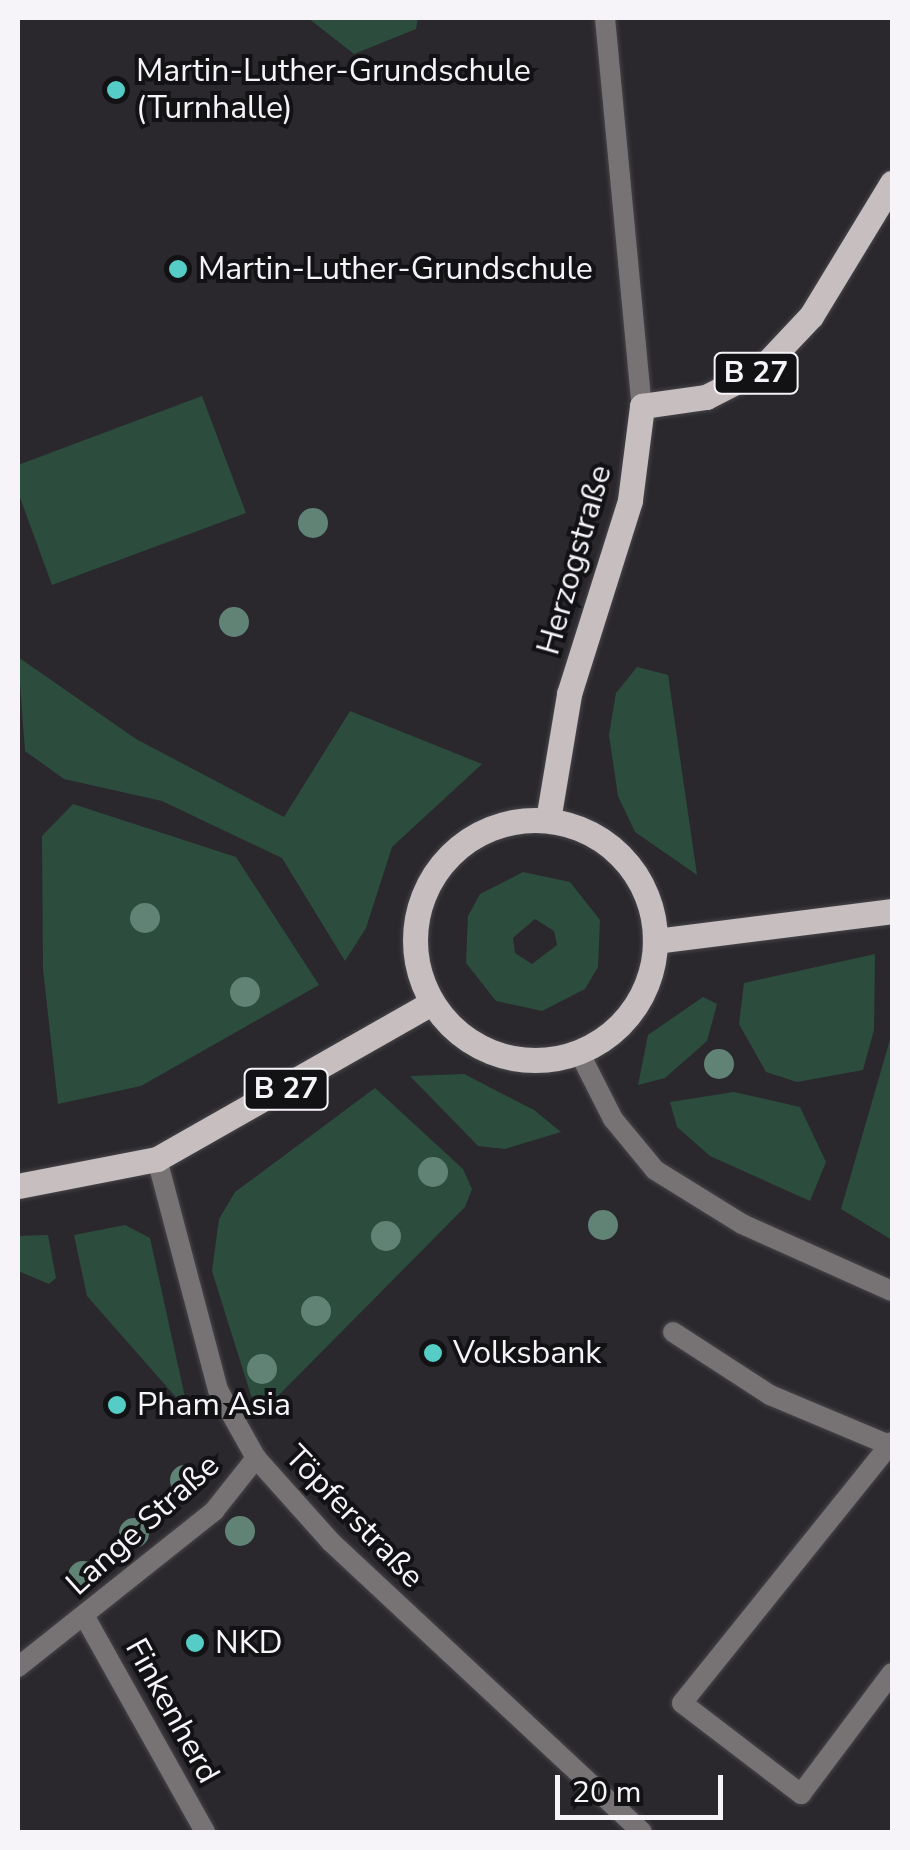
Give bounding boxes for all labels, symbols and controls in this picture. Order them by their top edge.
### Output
place label: Martin-Luther-Grundschule (Turnhalle) [136,53,531,128]
marker: Martin-Luther-Grundschule (Turnhalle) [105,79,127,101]
place label: Martin-Luther-Grundschule [198,250,593,288]
marker: Martin-Luther-Grundschule [167,258,189,280]
road number: B 27 [714,348,798,398]
street label: Herzogstraße [530,461,620,659]
road number: B 27 [244,1064,328,1114]
place label: Volksbank [453,1334,601,1372]
marker: Volksbank [422,1342,444,1364]
place label: Pham Asia [137,1386,291,1424]
marker: Pham Asia [106,1394,128,1416]
street label: Töpferstraße [277,1438,431,1596]
street label: Lange Straße [59,1446,227,1604]
place label: NKD [215,1624,282,1662]
street label: Finkenherd [117,1632,227,1790]
marker: NKD [184,1632,206,1654]
scale bar [560,1755,728,1817]
text: 20 m [572,1772,641,1813]

